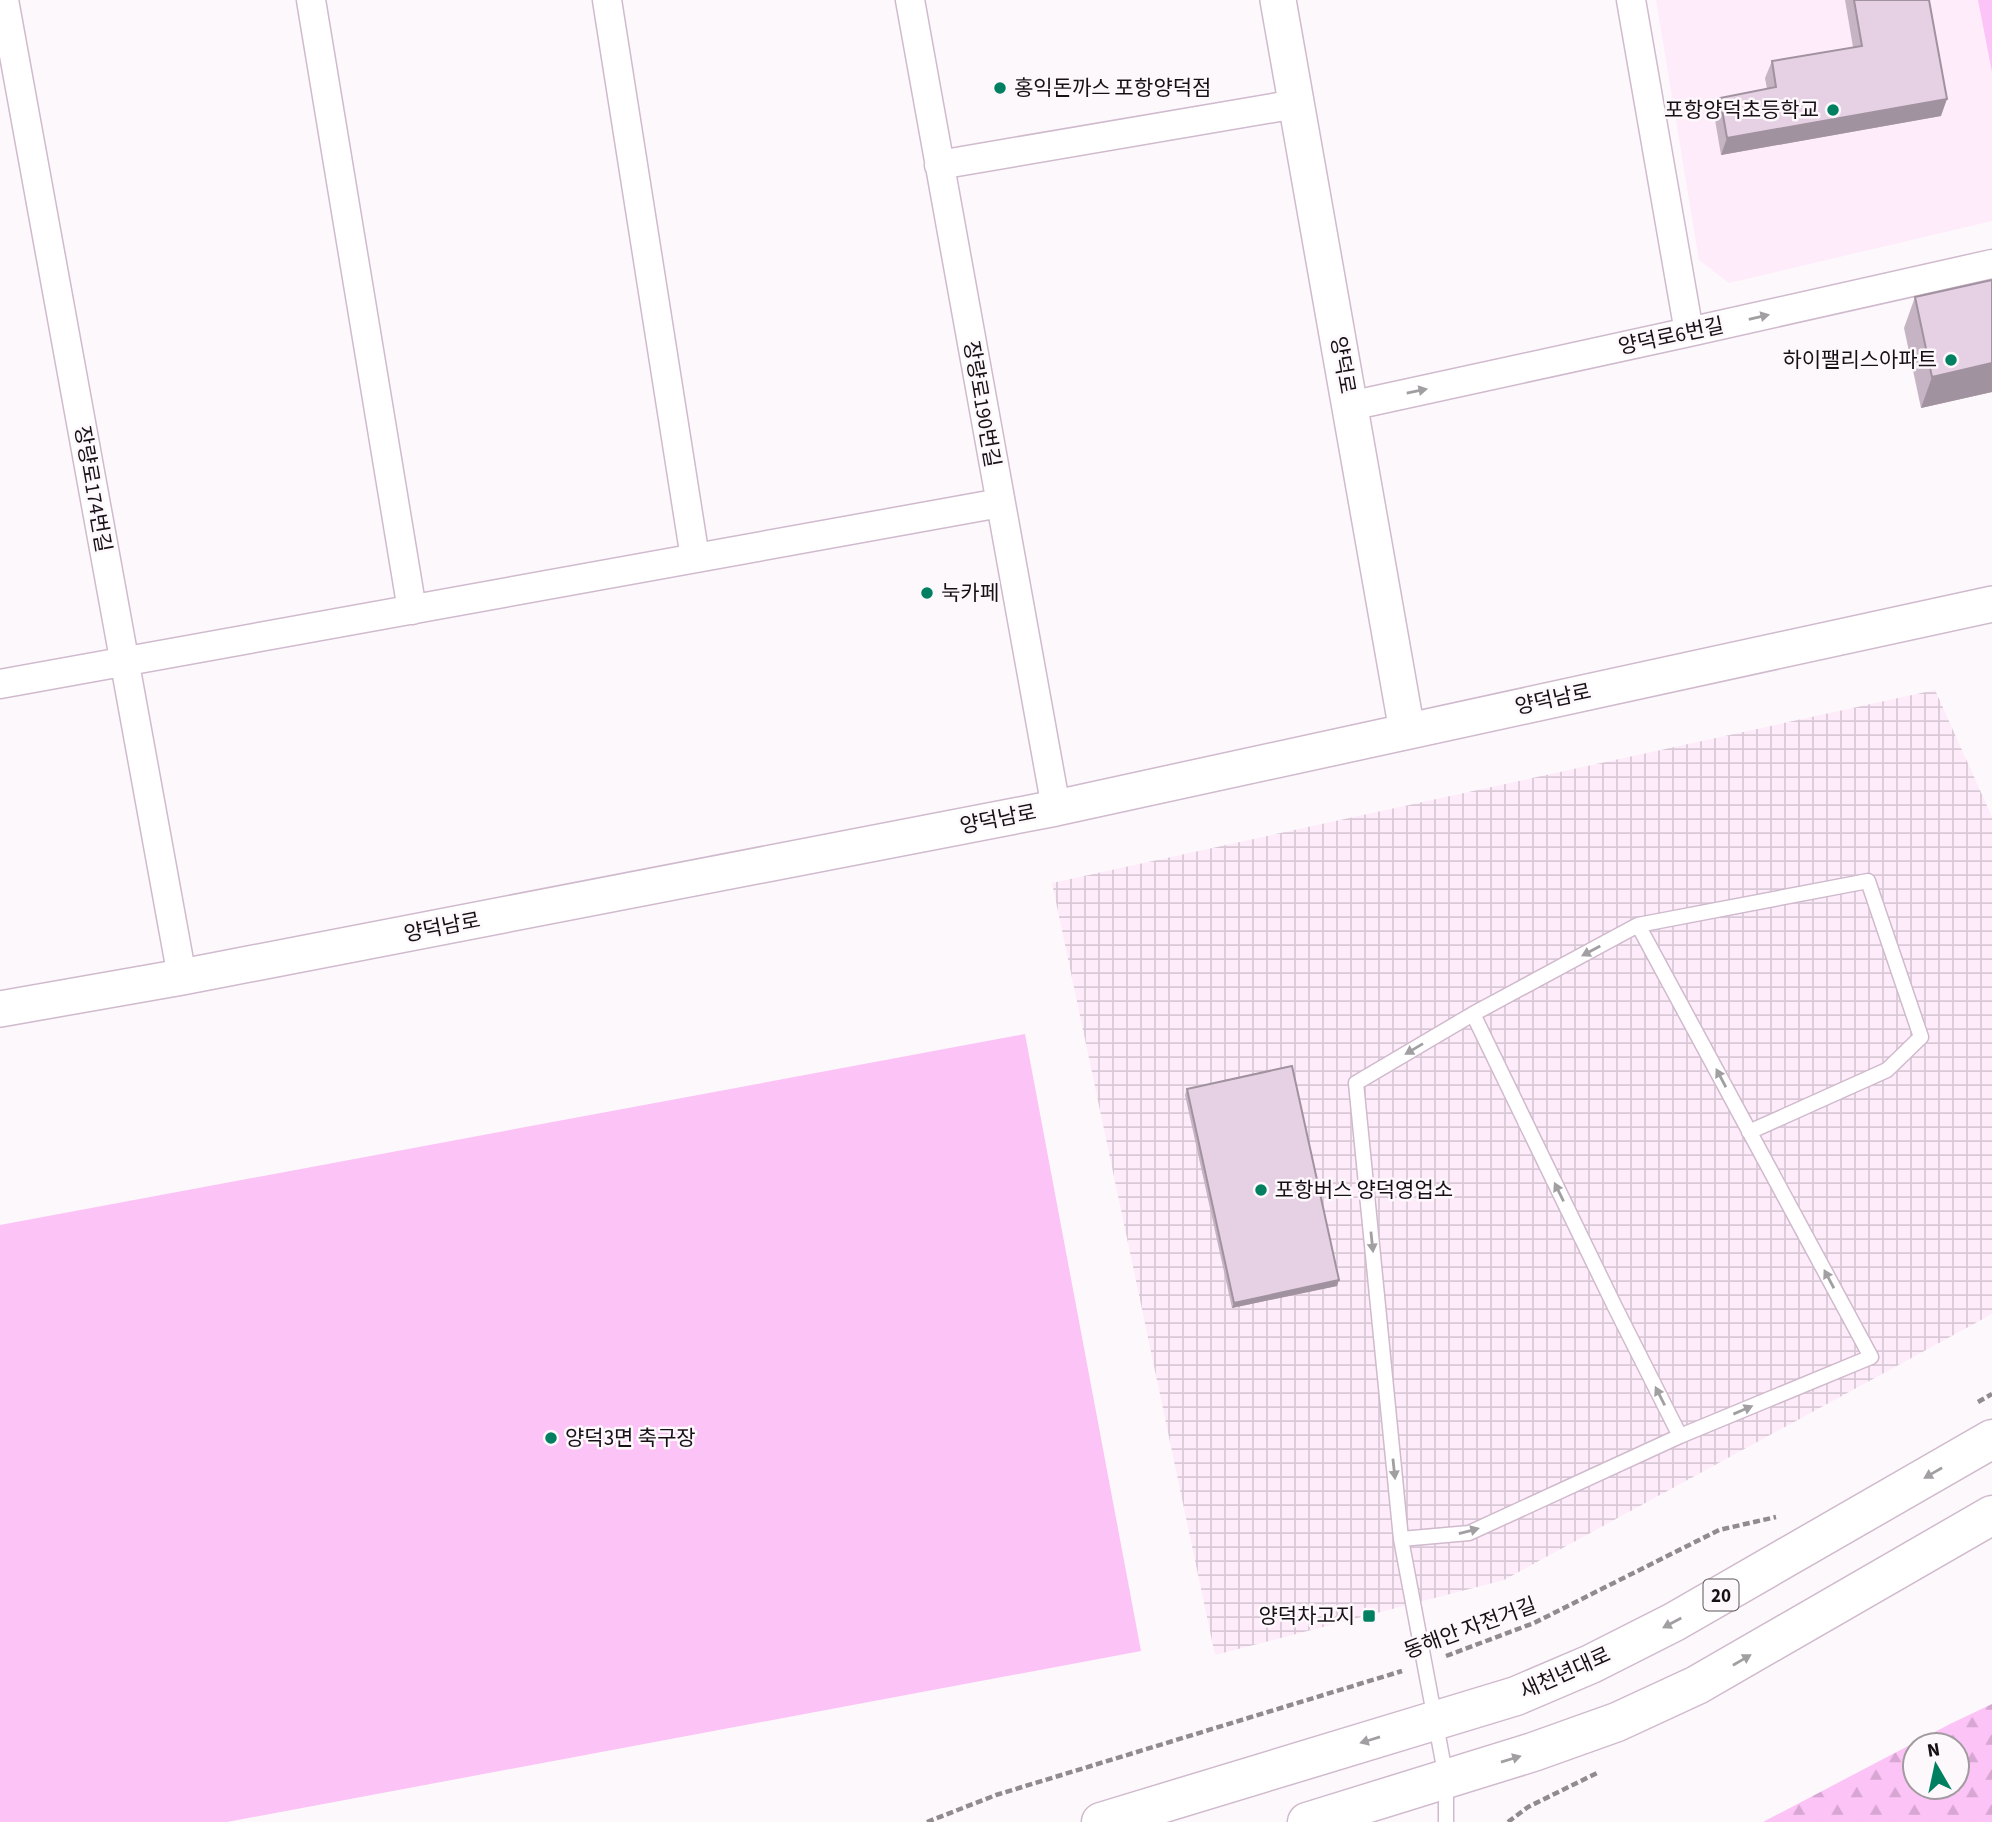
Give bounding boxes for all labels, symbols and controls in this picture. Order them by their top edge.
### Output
place label: 홍익돈까스 포항양덕점 [1014,73,1211,103]
marker: 홍익돈까스 포항양덕점 [992,80,1008,96]
place label: 포항양덕초등학교 [1664,95,1819,125]
marker: 포항양덕초등학교 [1825,102,1841,118]
street label: 양덕로6번길 [1616,310,1726,362]
one-way arrow [1748,311,1770,322]
street label: 양덕로 [1323,334,1363,396]
street label: 장량로190번길 [956,338,1008,470]
place label: 하이팰리스아파트 [1782,345,1937,375]
marker: 하이팰리스아파트 [1943,352,1959,368]
one-way arrow [1406,386,1428,397]
street label: 장량로174번길 [67,423,119,555]
place label: 눅카페 [941,578,999,608]
marker: 눅카페 [919,585,935,601]
street label: 양덕남로 [1512,676,1594,722]
street label: 양덕남로 [957,797,1039,841]
street label: 양덕남로 [401,905,483,949]
one-way arrow [1581,945,1601,957]
one-way arrow [1405,1043,1424,1055]
one-way arrow [1715,1069,1727,1088]
place label: 포항버스 양덕영업소 [1275,1175,1453,1205]
marker: 포항버스 양덕영업소 [1253,1182,1269,1198]
one-way arrow [1554,1182,1565,1202]
one-way arrow [1367,1231,1378,1253]
one-way arrow [1823,1269,1835,1288]
one-way arrow [1654,1387,1666,1406]
one-way arrow [1733,1404,1753,1416]
place label: 양덕3면 축구장 [565,1423,696,1453]
marker: 양덕3면 축구장 [543,1430,559,1446]
one-way arrow [1389,1458,1400,1480]
one-way arrow [1923,1467,1943,1479]
one-way arrow [1458,1525,1480,1536]
road number: 20 [1704,1580,1738,1610]
street label: 동해안 자전거길 [1399,1590,1541,1666]
place label: 양덕차고지 [1258,1601,1355,1631]
marker: 양덕차고지 [1361,1608,1377,1624]
one-way arrow [1662,1617,1682,1628]
street label: 새천년대로 [1515,1640,1615,1706]
one-way arrow [1733,1654,1752,1666]
north arrow [1901,1731,1971,1801]
one-way arrow [1359,1736,1380,1746]
text: N [1925,1736,1942,1765]
one-way arrow [1501,1753,1522,1763]

